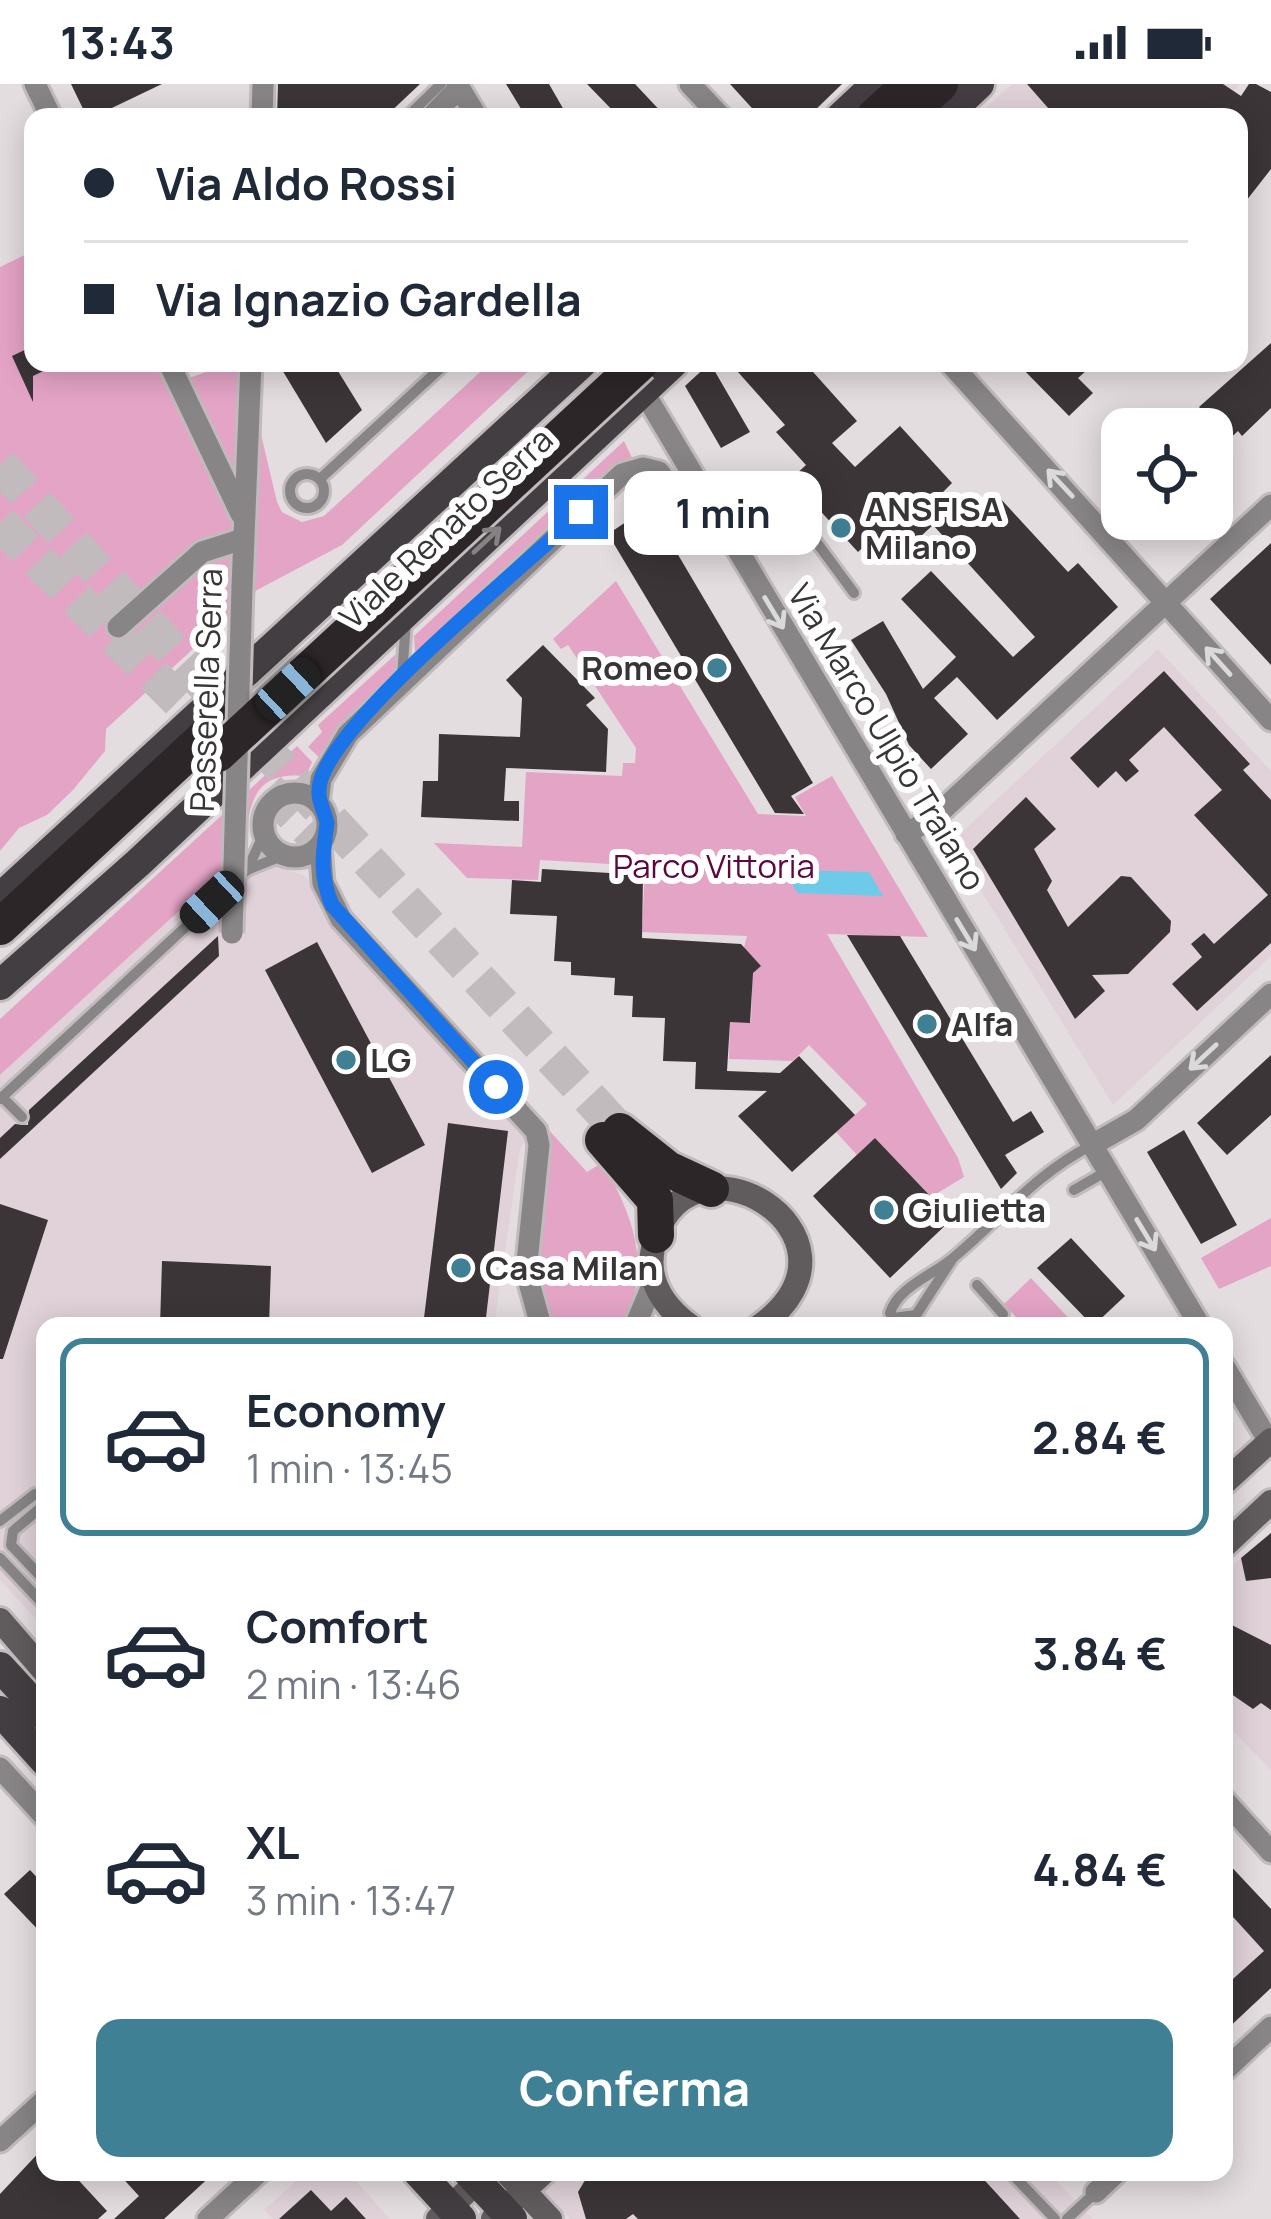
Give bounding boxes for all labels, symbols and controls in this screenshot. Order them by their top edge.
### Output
text: 13:43 [60,11,175,73]
text: Via Aldo Rossi [156,152,457,214]
text: Via Ignazio Gardella [156,268,582,330]
map controls [1101,408,1233,540]
button: locate [1101,408,1233,540]
street label: Viale Renato Serra [329,417,562,638]
one-way arrow [1047,468,1074,498]
callout: 1 min [623,470,821,554]
route end [554,485,608,539]
text: 1 min [675,486,771,540]
place label: ANSFISA Milano [865,486,1003,569]
marker: ANSFISA Milano [828,515,854,541]
one-way arrow [471,526,501,554]
street label: Passerella Serra [179,567,232,813]
street label: Via Marco Ulpio Traiano [778,575,997,898]
one-way arrow [762,595,786,629]
place label: Romeo [581,645,693,690]
one-way arrow [1204,647,1232,677]
car [249,651,327,727]
marker: Romeo [704,655,730,681]
park label: Parco Vittoria [613,843,815,888]
car [173,864,251,940]
one-way arrow [954,917,978,951]
place label: Alfa [951,1001,1013,1046]
marker: Alfa [914,1011,940,1037]
place label: LG [370,1037,411,1082]
one-way arrow [1189,1043,1219,1070]
marker: LG [333,1047,359,1073]
route start [469,1060,523,1114]
place label: Giulietta [908,1187,1046,1232]
marker: Giulietta [871,1197,897,1223]
one-way arrow [1134,1217,1158,1251]
place label: Casa Milan [485,1245,658,1290]
marker: Casa Milan [448,1255,474,1281]
text: Economy [246,1379,446,1441]
icon: car [102,1383,210,1491]
text: 2.84 € [1032,1406,1167,1468]
text: 1 min · 13:45 [246,1441,453,1495]
text: Comfort [246,1595,429,1657]
icon: car [102,1599,210,1707]
text: 3.84 € [1033,1622,1167,1684]
text: 2 min · 13:46 [246,1657,461,1711]
text: XL [246,1811,300,1873]
icon: car [102,1815,210,1923]
text: 4.84 € [1032,1838,1167,1900]
text: 3 min · 13:47 [246,1873,456,1927]
button: Conferma [96,2019,1173,2157]

